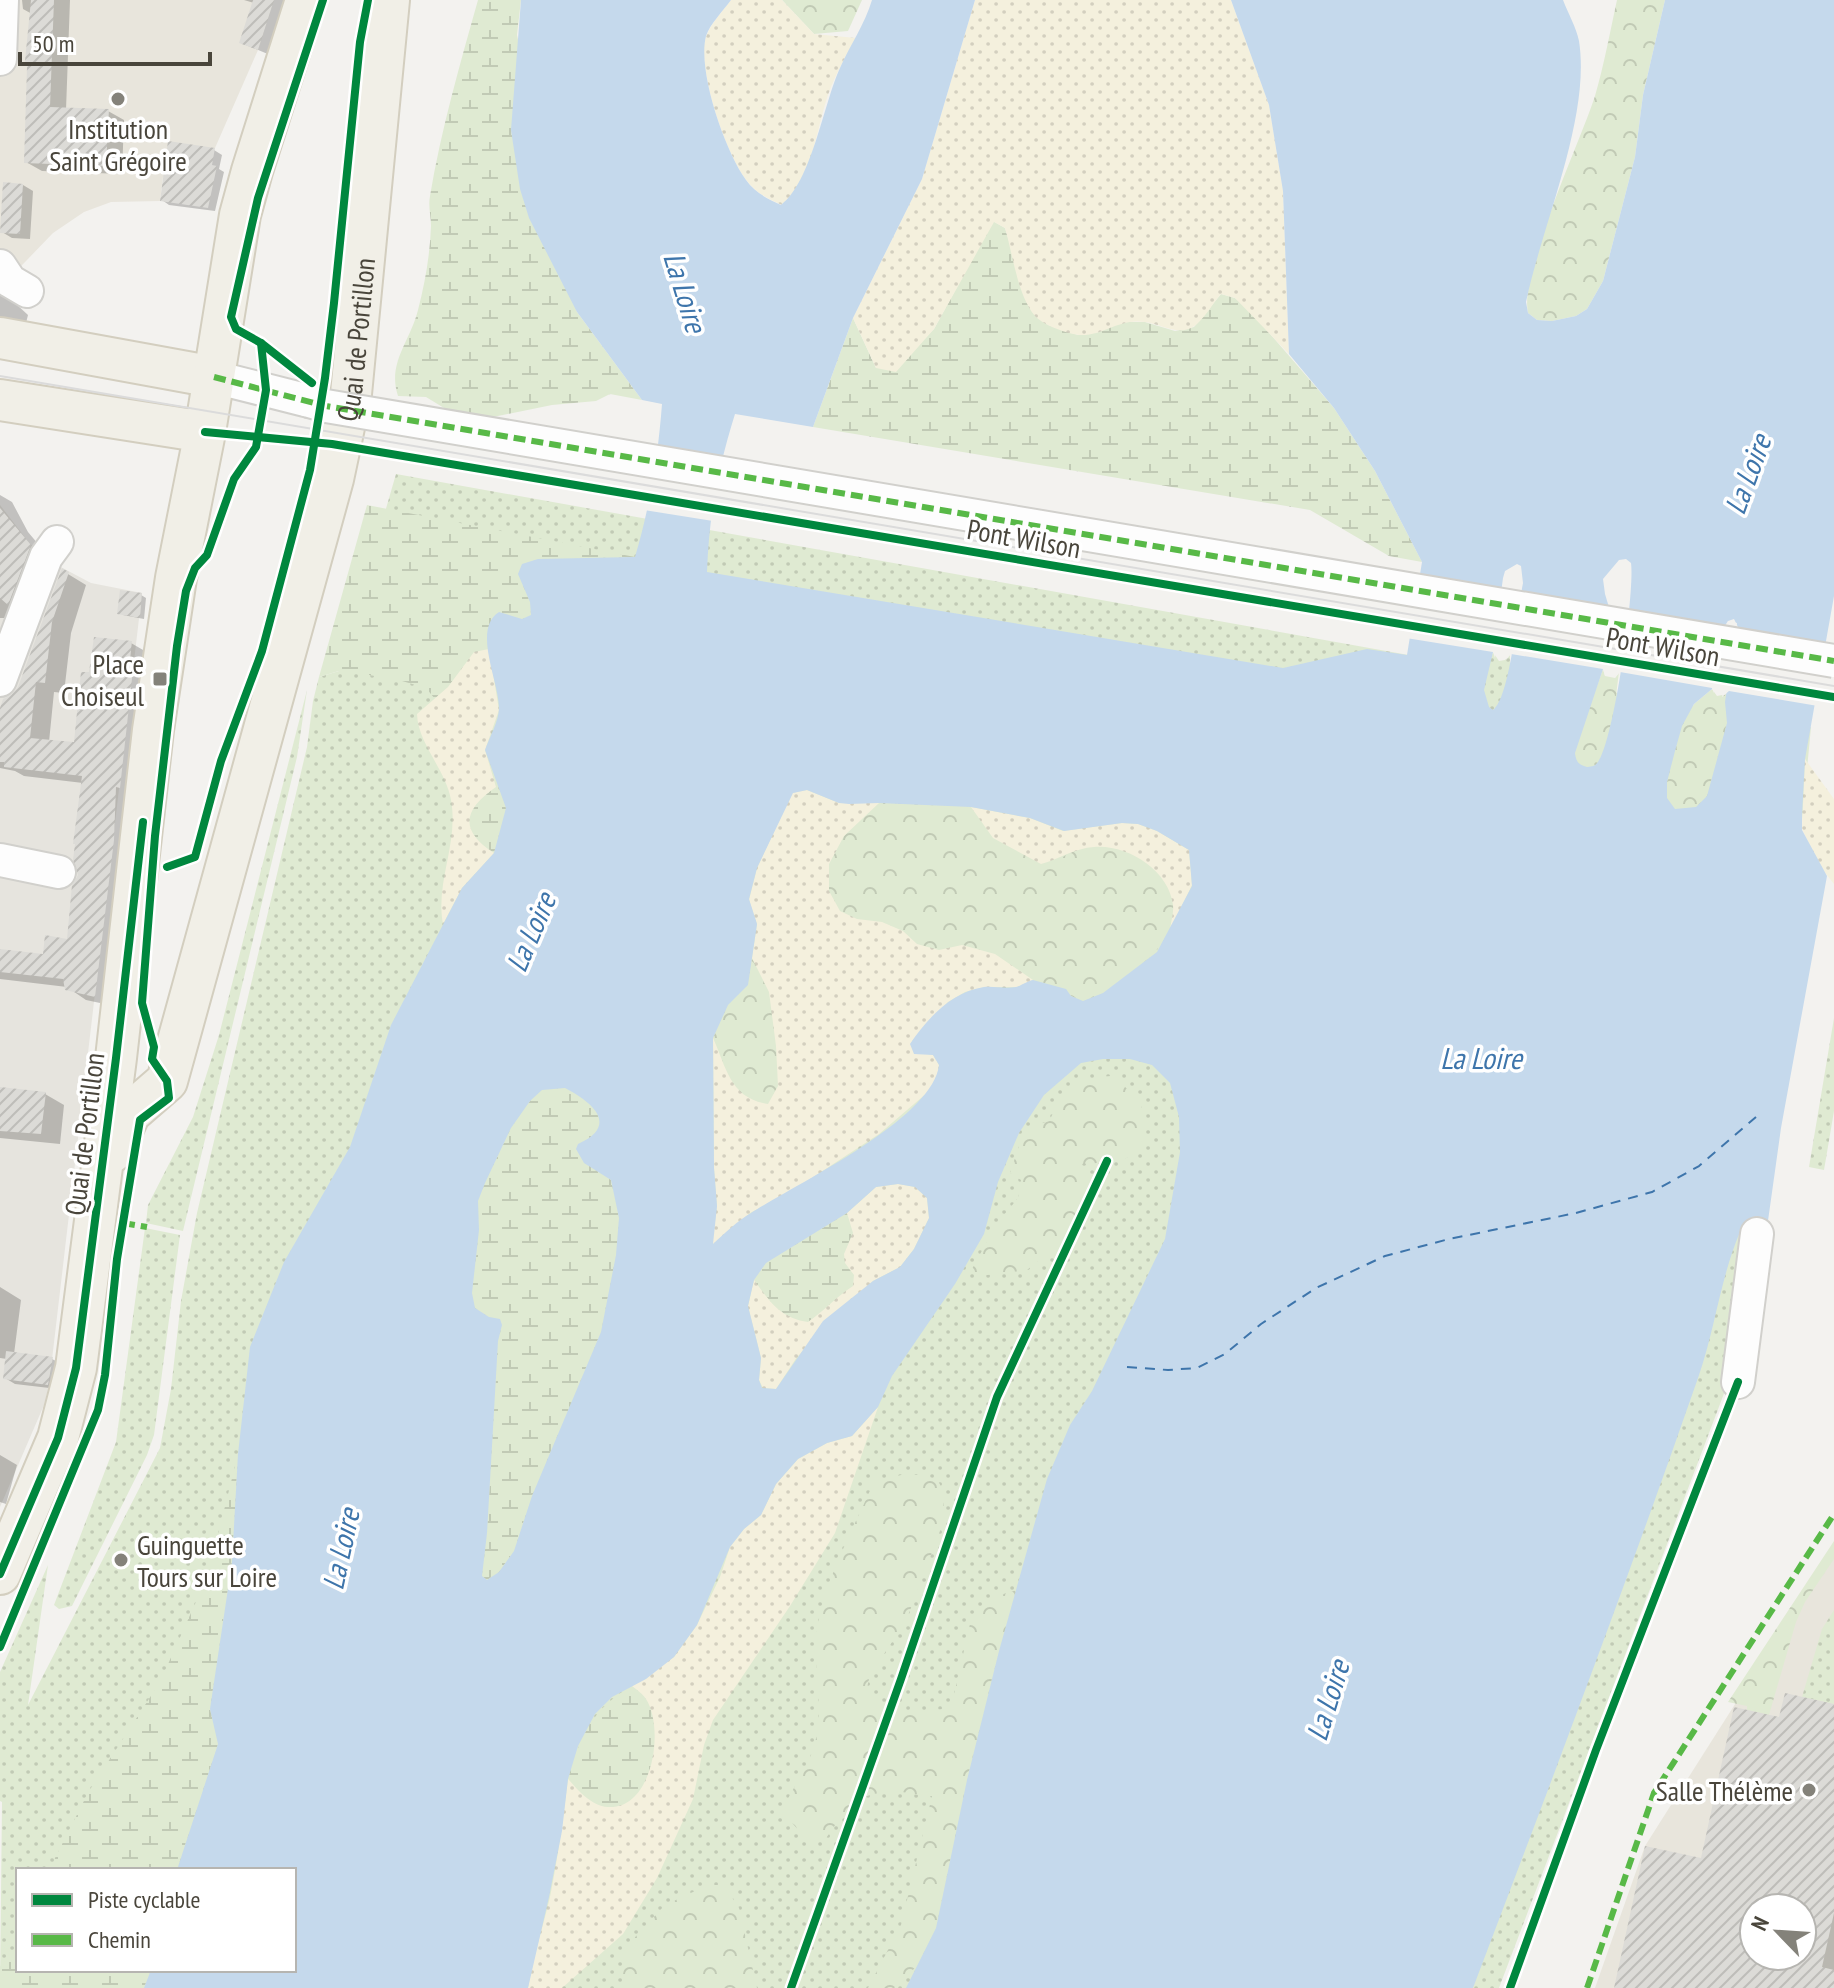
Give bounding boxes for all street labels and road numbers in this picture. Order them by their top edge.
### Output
street label: Quai de Portillon [327,256,383,424]
street label: Pont Wilson [964,510,1084,566]
street label: Pont Wilson [1603,618,1723,674]
street label: Quai de Portillon [56,1050,112,1218]

